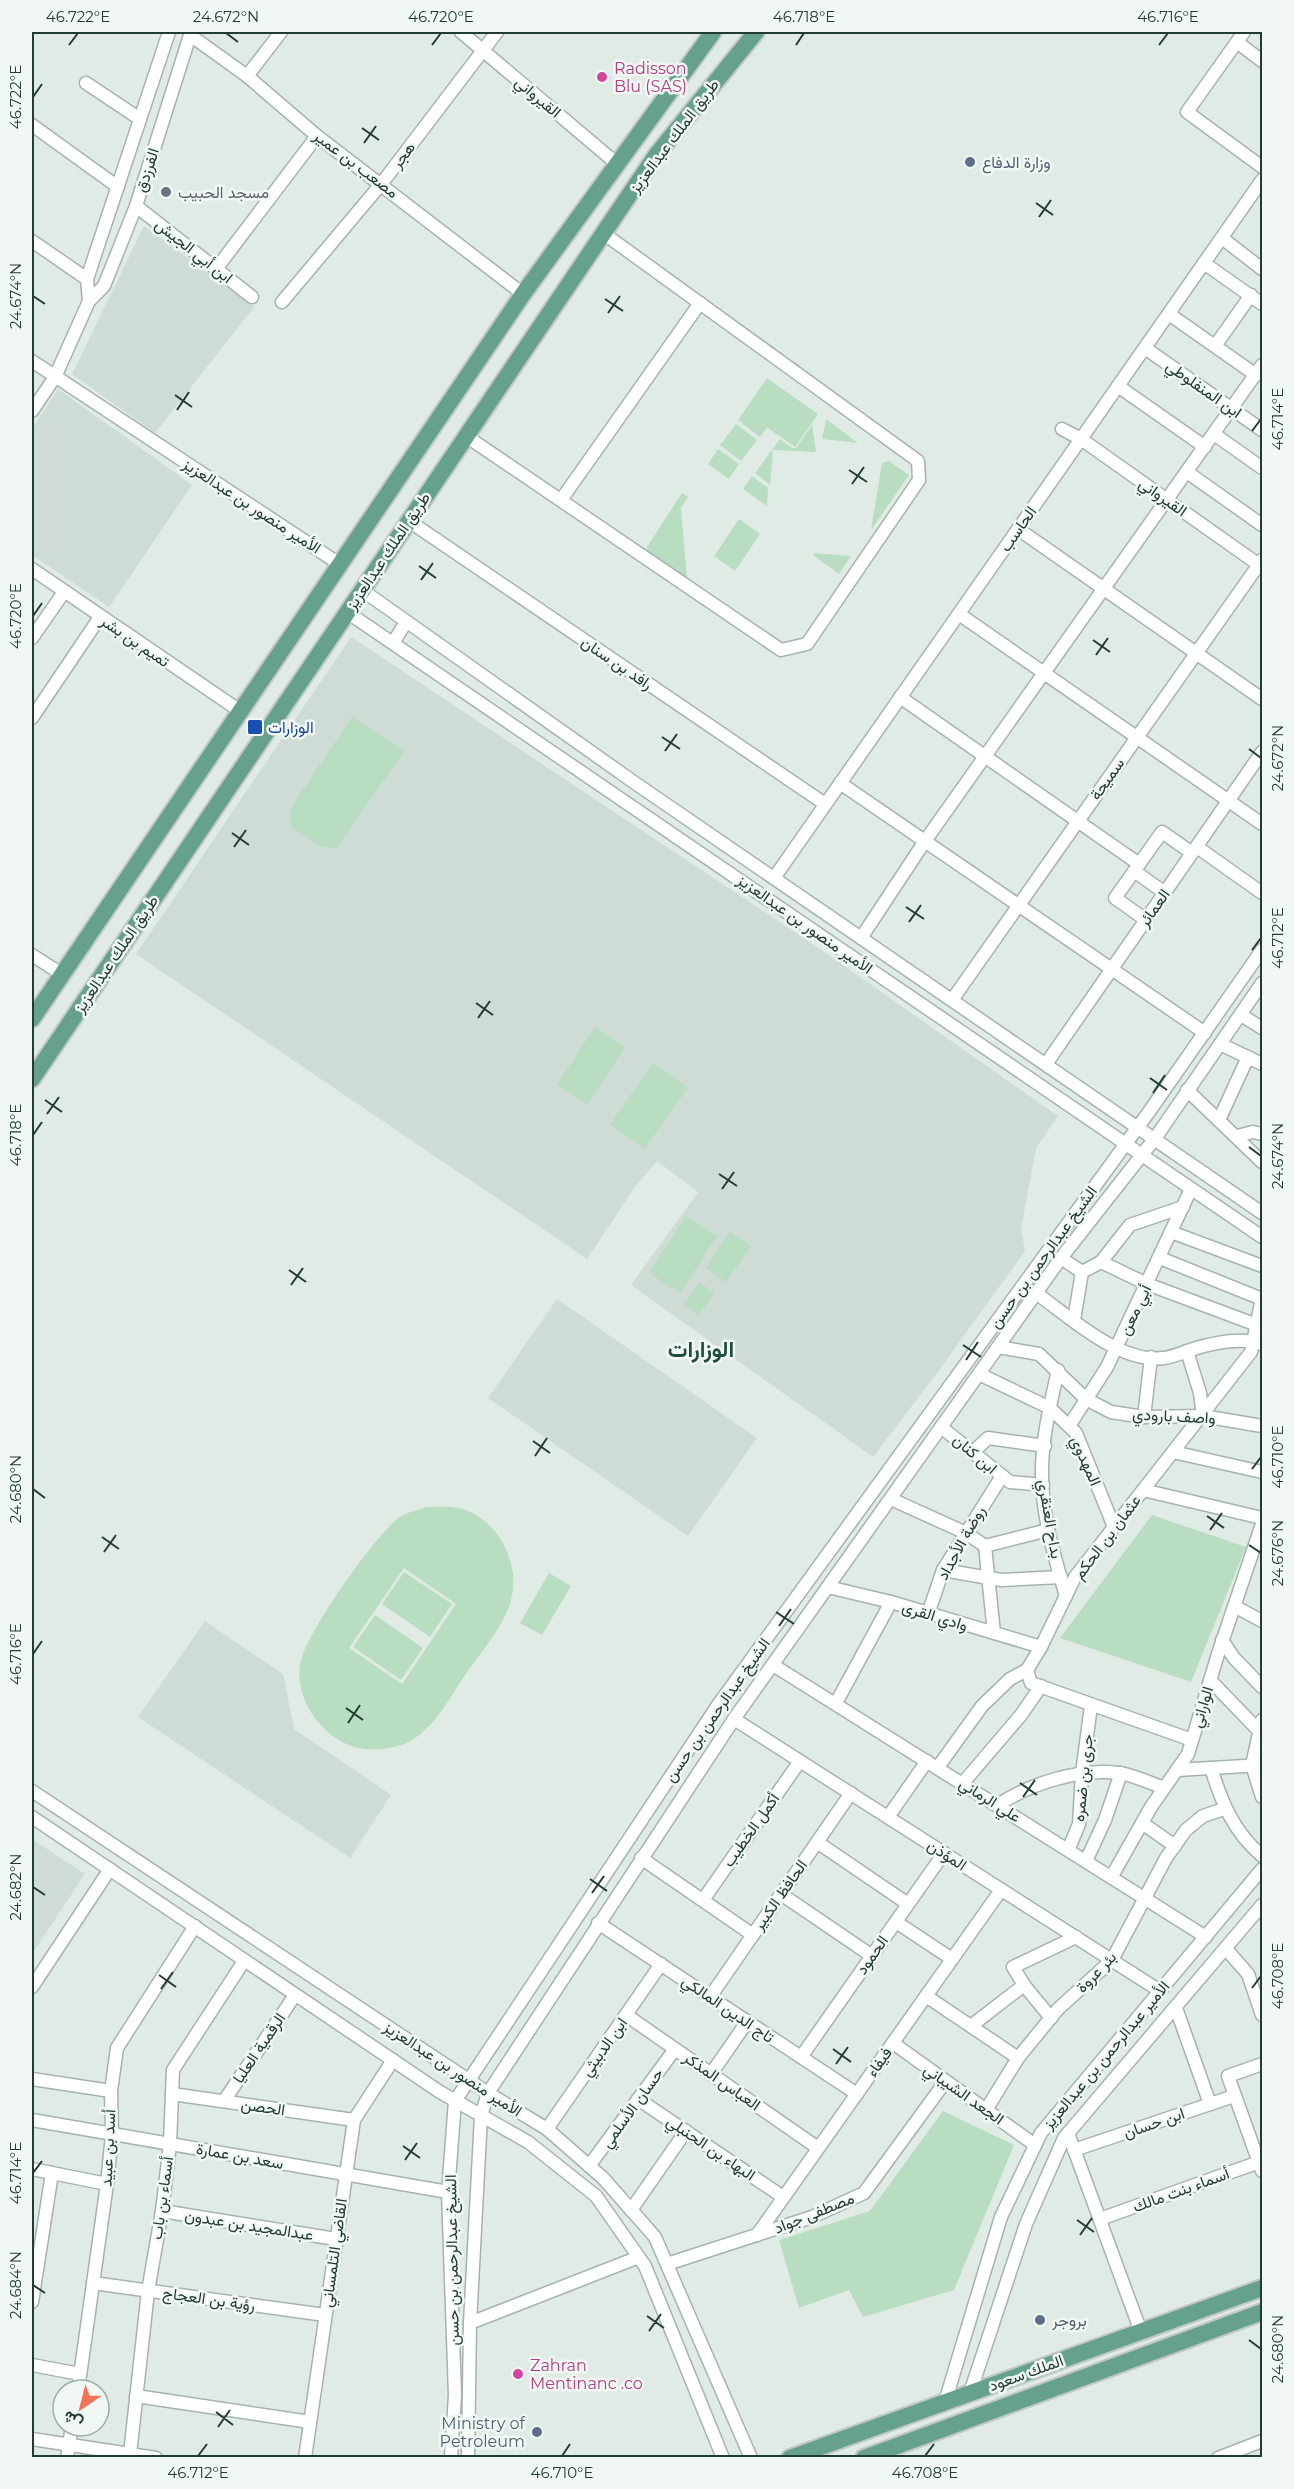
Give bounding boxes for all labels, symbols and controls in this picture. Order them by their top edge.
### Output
text: 46.722°E [46,7,110,26]
text: 24.672°N [193,7,259,26]
text: 46.720°E [408,7,474,26]
text: 46.718°E [773,7,835,26]
text: 46.716°E [1137,7,1199,26]
place label: Radisson Blu (SAS) [614,59,687,96]
text: 46.722°E [6,65,25,129]
marker: Radisson Blu (SAS) [595,70,609,84]
street label: القيرواني [509,72,565,125]
street label: طريق الملك عبدالعزيز [625,75,724,198]
street label: مصعب بن عمير [309,125,402,203]
street label: هجر [386,138,420,173]
street label: الفرزدق [131,146,164,195]
place label: وزارة الدفاع [982,153,1051,174]
marker: وزارة الدفاع [963,155,977,169]
place label: مسجد الحبيب [178,183,269,202]
marker: مسجد الحبيب [159,185,173,199]
street label: ابن أبي الجيش [149,215,237,290]
text: 24.674°N [6,263,25,329]
street label: ابن المنفلوطي [1160,356,1245,425]
text: 46.714°E [1268,388,1287,450]
street label: الأمير منصور بن عبدالعزيز [178,454,325,559]
street label: القيرواني [1133,474,1191,524]
street label: طريق الملك عبدالعزيز [341,489,435,615]
street label: الحاسب [996,503,1040,555]
text: 46.720°E [6,583,25,649]
street label: تميم بن بشر [96,610,173,672]
street label: رافد بن سنان [577,632,656,695]
marker: الوزارات [246,718,264,736]
place label: الوزارات [268,718,314,738]
text: 24.672°N [1268,725,1287,791]
street label: سميحة [1086,754,1128,804]
street label: الأمير منصور بن عبدالعزيز [732,870,876,979]
street label: العمائر [1134,885,1175,932]
street label: طريق الملك عبدالعزيز [69,892,163,1018]
text: 46.712°E [1268,907,1287,969]
text: 46.718°E [6,1104,25,1166]
text: 24.674°N [1268,1123,1287,1189]
street label: الشيخ عبدالرحمن بن حسن [985,1182,1103,1333]
street label: أبي معن [1115,1281,1159,1340]
district label: الوزارات [668,1336,734,1363]
street label: واصف بارودي [1132,1404,1216,1432]
text: 46.710°E [1268,1426,1287,1488]
street label: ابن كنان [948,1430,1001,1479]
street label: المهدوي [1063,1433,1105,1490]
text: 24.680°N [6,1455,25,1523]
street label: بداح العنقري [1030,1478,1066,1561]
street label: عثمان بن الحكم [1069,1491,1146,1583]
street label: روضة الأجداد [933,1503,990,1584]
text: 24.676°N [1268,1520,1287,1586]
street label: وادي القرى [899,1597,970,1639]
text: 46.716°E [6,1623,25,1685]
street label: الشيخ عبدالرحمن بن حسن [660,1634,776,1787]
street label: الواراني [1187,1684,1221,1731]
street label: جرى بن ضمره [1069,1733,1098,1823]
street label: علي الرماني [954,1774,1024,1830]
street label: أكمل الخطيب [719,1789,784,1871]
street label: المؤذن [923,1835,970,1876]
text: 24.682°N [6,1853,25,1921]
street label: الحافظ الكبير [748,1856,812,1935]
street label: الحمود [852,1932,893,1979]
text: 46.708°E [1268,1943,1287,2009]
street label: بئر عروة [1072,1948,1121,1997]
street label: تاج الدين المالكي [676,1971,778,2050]
street label: الأمير عبدالرحمن بن عبدالعزيز [1038,1977,1174,2134]
street label: الرقمية العليا [229,2009,290,2087]
street label: ابن الدبيثي [577,2014,634,2082]
street label: الأمير منصور بن عبدالعزيز [379,2017,526,2122]
street label: فيفاء [862,2044,896,2080]
street label: العباس المذكر [679,2047,764,2115]
street label: الجعد الشيباني [918,2059,1008,2132]
street label: حسان الأسلمي [597,2064,671,2154]
street label: الحصن [239,2094,286,2120]
street label: ابن حسان [1121,2104,1187,2143]
street label: أسد بن عبيد [96,2108,121,2187]
street label: البهاء بن الحنبلي [661,2111,759,2188]
street label: سعد بن عمارة [195,2139,285,2174]
text: 46.714°E [6,2142,25,2204]
street label: أسماء بن باب [147,2155,178,2241]
street label: أسماء بنت مالك [1130,2164,1232,2216]
street label: الشيخ عبدالرحمن بن حسن [441,2174,465,2346]
street label: مصطفى جواد [771,2188,857,2239]
street label: القاضي التلمساني [317,2197,355,2309]
street label: عبدالمجيد بن عبدون [183,2205,315,2246]
text: 24.684°N [6,2251,25,2319]
street label: رؤية بن العجاج [161,2283,257,2317]
place label: بروجر [1051,2311,1087,2331]
marker: بروجر [1033,2313,1047,2327]
text: 24.680°N [1268,2315,1287,2383]
street label: الملك سعود [986,2351,1066,2396]
place label: Zahran Mentinanc .co [530,2356,643,2393]
marker: Zahran Mentinanc .co [511,2367,525,2381]
north arrow [51,2378,111,2438]
text: ش [59,2407,86,2433]
place label: Ministry of Petroleum [440,2414,526,2451]
marker: Ministry of Petroleum [530,2425,544,2439]
text: 46.712°E [167,2463,229,2482]
text: 46.710°E [531,2463,593,2482]
text: 46.708°E [892,2463,958,2482]

